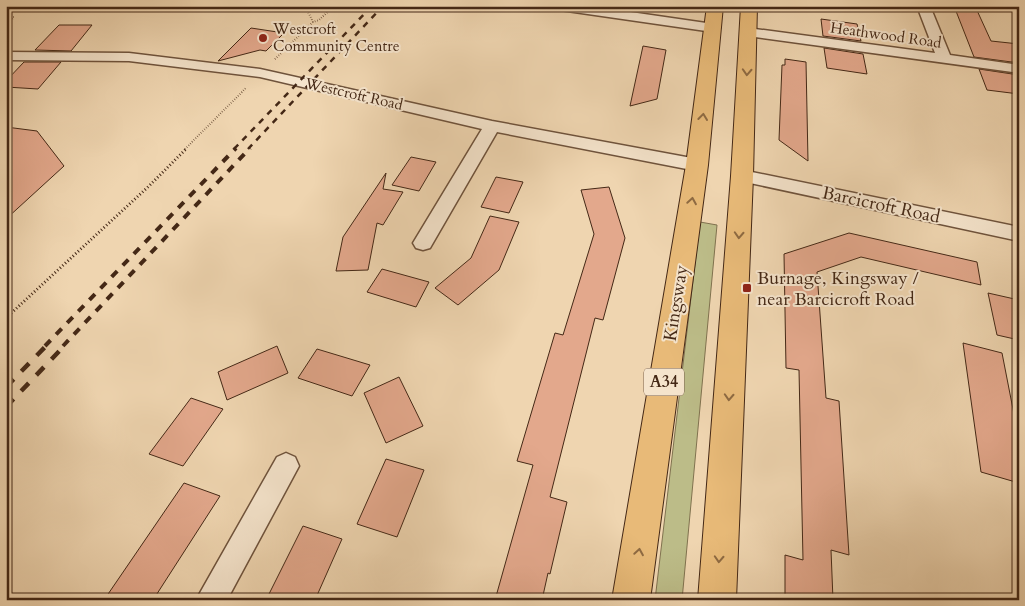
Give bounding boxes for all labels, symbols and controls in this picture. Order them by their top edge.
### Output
street label: Heathwood Road [829,17,943,53]
place label: Westcroft Community Centre [272,19,400,56]
marker: Westcroft Community Centre [257,32,269,44]
one-way arrow [742,69,753,77]
street label: Westcroft Road [302,73,405,115]
one-way arrow [697,112,708,120]
street label: Barcicroft Road [820,180,943,230]
one-way arrow [686,196,696,205]
one-way arrow [734,231,745,239]
street label: Kingsway [658,263,694,343]
place label: Burnage, Kingsway / near Barcicroft Road [757,266,919,312]
marker: Burnage, Kingsway / near Barcicroft Road [741,282,753,294]
road number: A34 [644,368,684,396]
one-way arrow [724,393,735,401]
one-way arrow [633,547,643,556]
one-way arrow [714,555,725,563]

